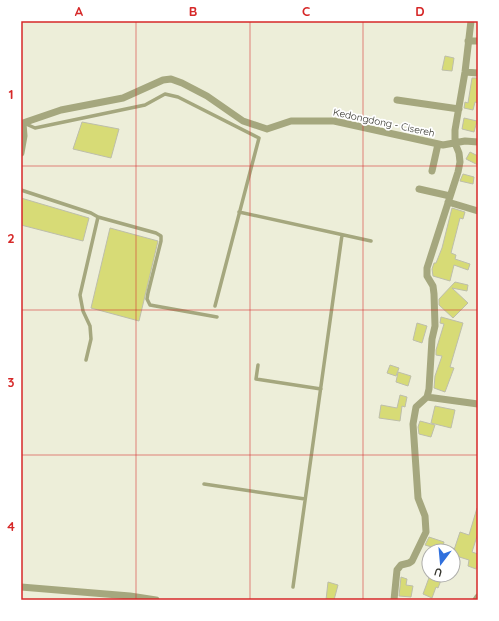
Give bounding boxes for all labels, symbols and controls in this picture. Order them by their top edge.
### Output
text: A [75,3,84,19]
text: B [189,3,197,19]
text: C [302,3,310,19]
text: D [415,3,425,19]
text: 1 [8,86,14,102]
street label: Kedongdong - Cisereh [332,105,436,140]
text: 2 [7,230,15,246]
text: 3 [8,374,15,390]
text: 4 [7,518,15,534]
north arrow [421,543,461,583]
text: U [433,565,444,580]

